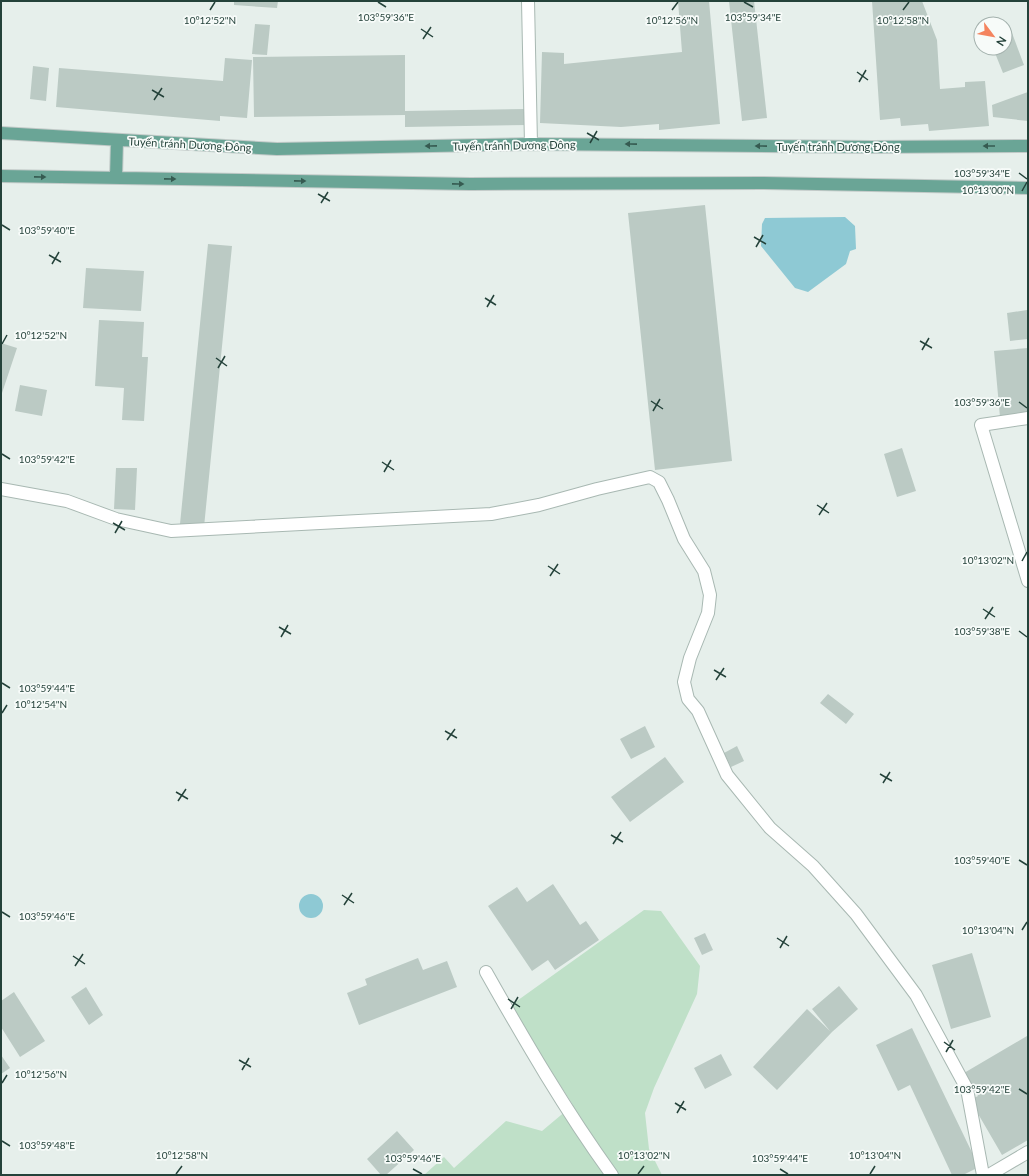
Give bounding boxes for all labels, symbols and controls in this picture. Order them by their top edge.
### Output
text: 103°59'36"E [358,11,414,23]
text: 103°59'34"E [725,11,781,23]
text: 10°12'52"N [184,14,236,26]
text: 10°12'56"N [646,14,698,26]
text: 10°12'58"N [877,14,929,26]
north arrow [973,16,1013,56]
text: N [994,35,1010,49]
street label: Tuyến tránh Dương Đông [128,134,252,154]
street label: Tuyến tránh Dương Đông [452,137,576,153]
street label: Tuyến tránh Dương Đông [776,140,900,153]
one-way arrow [625,141,637,148]
one-way arrow [425,142,437,149]
one-way arrow [754,143,767,149]
one-way arrow [982,143,995,149]
text: 103°59'34"E [954,167,1010,179]
one-way arrow [34,174,47,180]
one-way arrow [164,176,177,182]
one-way arrow [294,178,307,184]
one-way arrow [452,181,465,187]
text: 10°13'00"N [962,184,1014,196]
text: 103°59'40"E [19,224,75,236]
text: 10°12'52"N [15,329,67,341]
text: 103°59'36"E [954,396,1010,408]
text: 103°59'42"E [19,453,75,465]
text: 10°13'02"N [962,554,1014,566]
text: 103°59'38"E [954,625,1010,637]
text: 103°59'44"E [19,682,75,694]
text: 10°12'54"N [15,698,67,710]
text: 103°59'40"E [954,854,1010,866]
text: 103°59'46"E [19,910,75,922]
text: 10°13'04"N [962,924,1014,936]
text: 10°12'56"N [15,1068,67,1080]
text: 103°59'42"E [954,1083,1010,1095]
text: 103°59'48"E [19,1139,75,1151]
text: 10°12'58"N [156,1149,208,1161]
text: 10°13'02"N [618,1149,670,1161]
text: 10°13'04"N [849,1149,901,1161]
text: 103°59'46"E [385,1152,441,1164]
text: 103°59'44"E [752,1152,808,1164]

